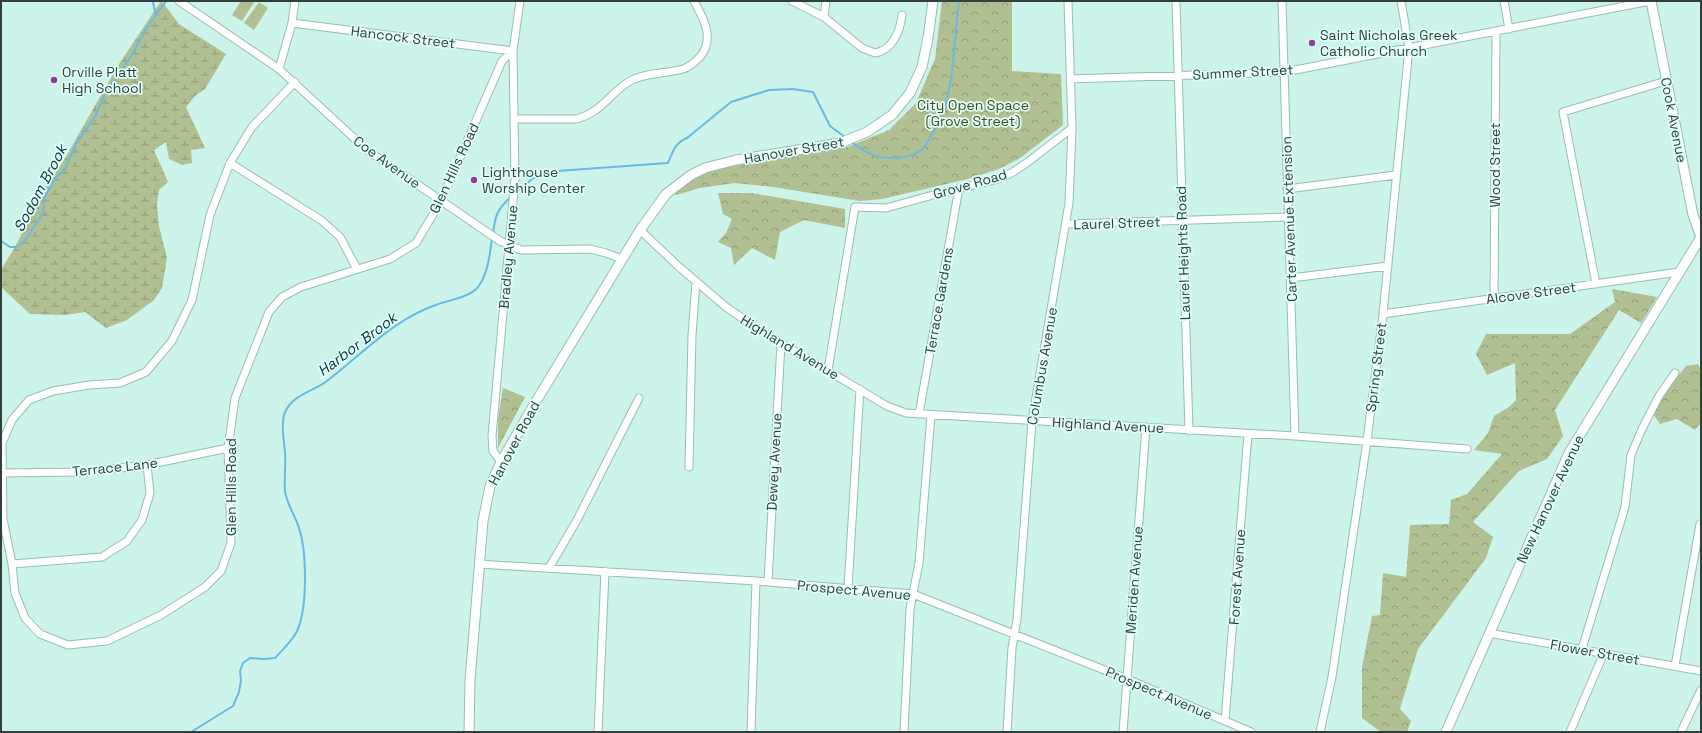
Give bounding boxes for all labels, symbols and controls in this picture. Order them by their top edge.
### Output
street label: Hancock Street [350,22,456,52]
place label: Saint Nicholas Greek Catholic Church [1320,26,1458,60]
marker: Saint Nicholas Greek Catholic Church [1307,38,1317,48]
street label: Summer Street [1192,60,1294,84]
place label: Orville Platt High School [62,63,142,97]
marker: Orville Platt High School [49,75,59,85]
street label: Cook Avenue [1657,76,1691,164]
park label: City Open Space (Grove Street) [917,96,1029,130]
street label: Glen Hills Road [425,120,483,216]
street label: Wood Street [1486,123,1504,207]
street label: Coe Avenue [350,132,424,192]
street label: Hanover Street [743,132,845,168]
street label: Carter Avenue Extension [1277,136,1301,302]
water label: Sodom Brook [9,139,72,235]
place label: Lighthouse Worship Center [482,163,585,197]
street label: Grove Road [931,165,1009,203]
marker: Lighthouse Worship Center [469,175,479,185]
street label: Laurel Heights Road [1172,185,1194,321]
street label: Bradley Avenue [494,204,522,310]
street label: Laurel Street [1073,212,1161,234]
street label: Terrace Gardens [921,246,957,356]
street label: Alcove Street [1485,278,1577,308]
street label: Columbus Avenue [1023,306,1061,426]
water label: Harbor Brook [314,307,402,380]
street label: Highland Avenue [737,310,843,384]
street label: Spring Street [1362,321,1390,413]
street label: Hanover Road [484,398,544,488]
street label: Dewey Avenue [762,412,786,512]
street label: Highland Avenue [1052,413,1164,437]
street label: New Hanover Avenue [1512,432,1588,566]
street label: Glen Hills Road [222,438,240,536]
street label: Terrace Lane [71,454,159,480]
street label: Meriden Avenue [1121,526,1147,634]
street label: Forest Avenue [1225,529,1249,625]
street label: Prospect Avenue [796,576,912,604]
street label: Flower Street [1549,635,1641,669]
street label: Prospect Avenue [1103,662,1215,724]

